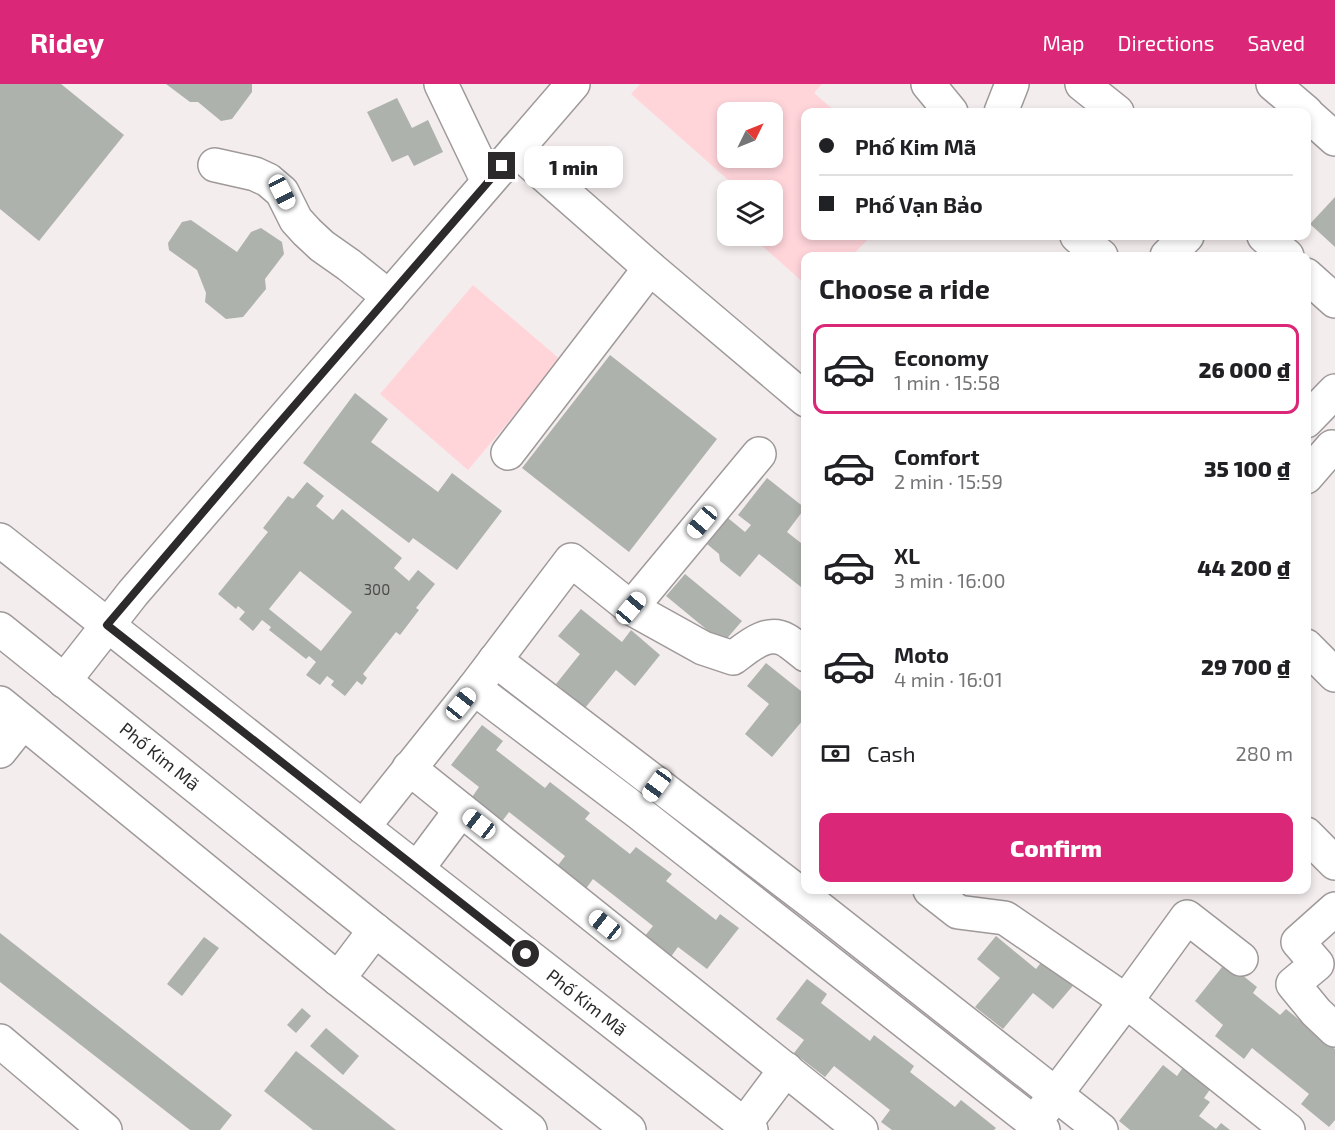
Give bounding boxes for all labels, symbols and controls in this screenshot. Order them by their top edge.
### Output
text: Ridey [30,25,104,59]
text: Map [1042,30,1085,55]
text: Directions [1118,30,1214,55]
text: Saved [1247,30,1305,55]
north arrow [717,102,783,168]
map controls [717,102,783,246]
text: Phố Kim Mã [855,133,976,159]
callout: 1 min [523,145,622,187]
route end [488,152,515,179]
text: 1 min [549,155,598,179]
car [266,172,298,212]
button: layers [717,180,783,246]
text: Phố Vạn Bảo [855,191,983,217]
text: Choose a ride [819,272,990,304]
icon: car [822,342,876,396]
text: Economy [894,344,989,370]
text: 26 000 ₫ [1198,356,1290,382]
text: 1 min · 15:58 [894,370,1000,394]
icon: car [822,441,876,495]
text: Comfort [894,443,979,469]
text: 35 100 ₫ [1204,455,1290,481]
text: 2 min · 15:59 [894,469,1003,493]
car [684,502,720,542]
icon: car [822,540,876,594]
text: XL [894,542,920,568]
text: 44 200 ₫ [1197,554,1290,580]
text: 3 min · 16:00 [894,568,1006,592]
house number: 300 [364,580,390,598]
car [613,588,649,628]
icon: car [822,639,876,693]
text: Moto [894,641,949,667]
text: 29 700 ₫ [1201,653,1290,679]
text: 4 min · 16:01 [894,667,1003,691]
car [443,684,479,724]
street label: Phố Kim Mã [116,717,204,795]
icon: cash [819,737,852,770]
text: Cash [867,740,916,766]
text: 280 m [1236,741,1293,765]
car [639,765,675,805]
car [459,806,499,842]
button: Confirm [819,813,1293,882]
car [585,907,625,943]
route start [512,940,539,967]
street label: Phố Kim Mã [542,964,632,1040]

